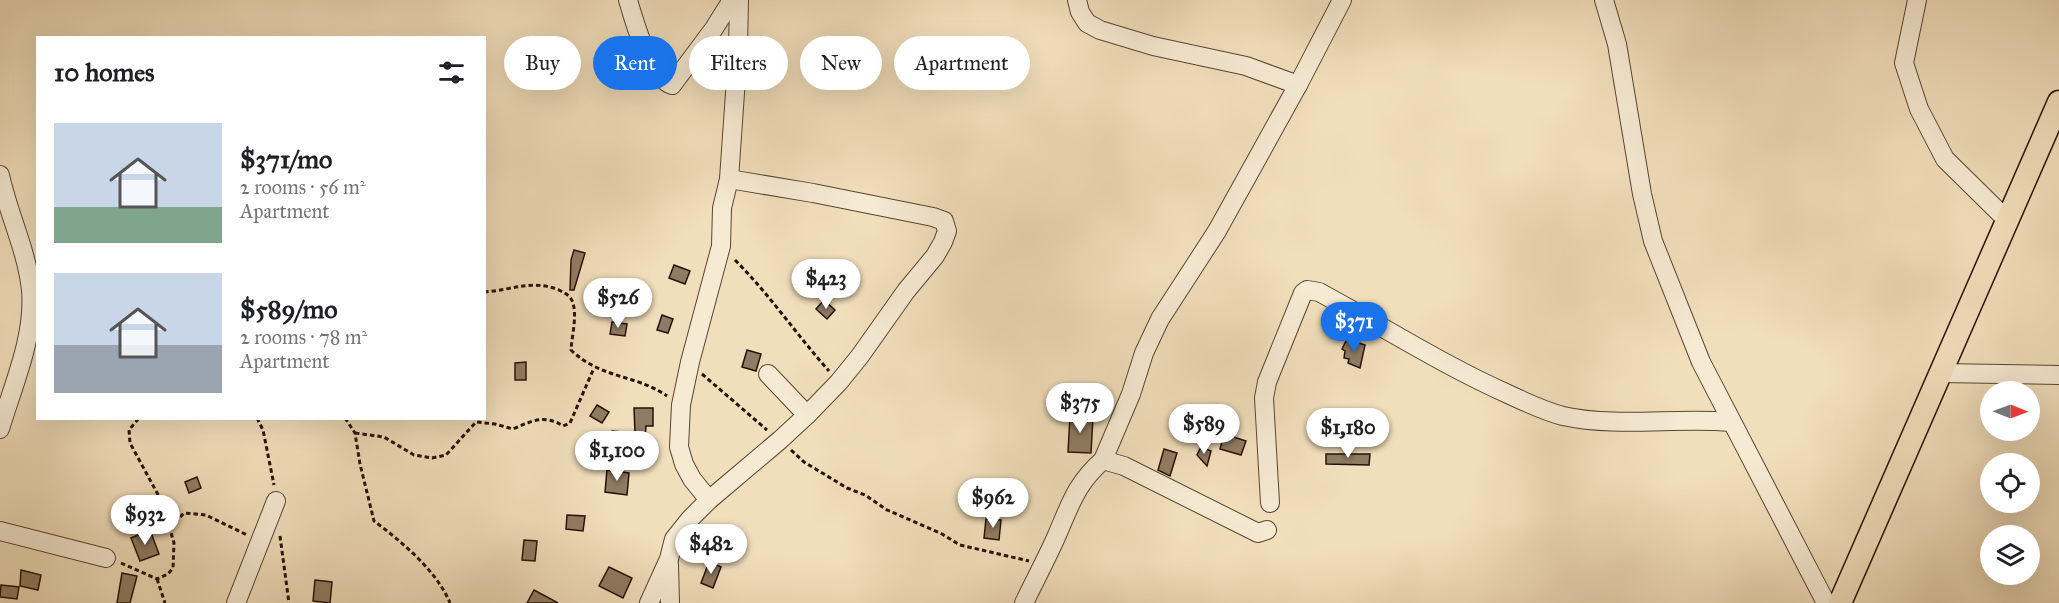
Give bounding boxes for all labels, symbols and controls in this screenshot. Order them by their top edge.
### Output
chip: Buy [504,36,581,90]
chip: Rent [593,36,677,90]
chip: Filters [689,36,788,90]
chip: New [800,36,882,90]
chip: Apartment [894,36,1030,90]
text: 10 homes [54,56,155,88]
icon: filters [435,56,468,89]
text: $371/mo [240,143,332,175]
icon: home [102,147,174,219]
text: 2 rooms · 56 m² [240,175,366,199]
text: Apartment [240,199,329,223]
pin: $423 [790,259,862,310]
text: $423 [805,266,847,290]
pin: $526 [582,278,654,329]
text: $526 [597,285,639,309]
text: $589/mo [240,293,338,325]
icon: home [102,297,174,369]
pin: $371 [1318,302,1390,353]
text: $371 [1335,309,1373,333]
text: 2 rooms · 78 m² [240,325,367,349]
text: Apartment [240,349,329,373]
north arrow [1980,381,2040,441]
map controls [1980,381,2040,585]
pin: $375 [1044,383,1116,434]
text: $375 [1060,390,1100,414]
pin: $589 [1168,404,1240,455]
pin: $1,180 [1299,408,1397,459]
text: $589 [1183,411,1225,435]
text: $1,180 [1320,415,1376,439]
pin: $1,100 [568,431,666,482]
text: $1,100 [589,438,645,462]
button: locate [1980,453,2040,513]
pin: $962 [957,478,1029,529]
text: $962 [972,485,1014,509]
pin: $932 [109,495,181,546]
text: $932 [125,502,165,526]
pin: $482 [675,524,747,575]
button: layers [1980,525,2040,585]
text: $482 [689,531,733,555]

